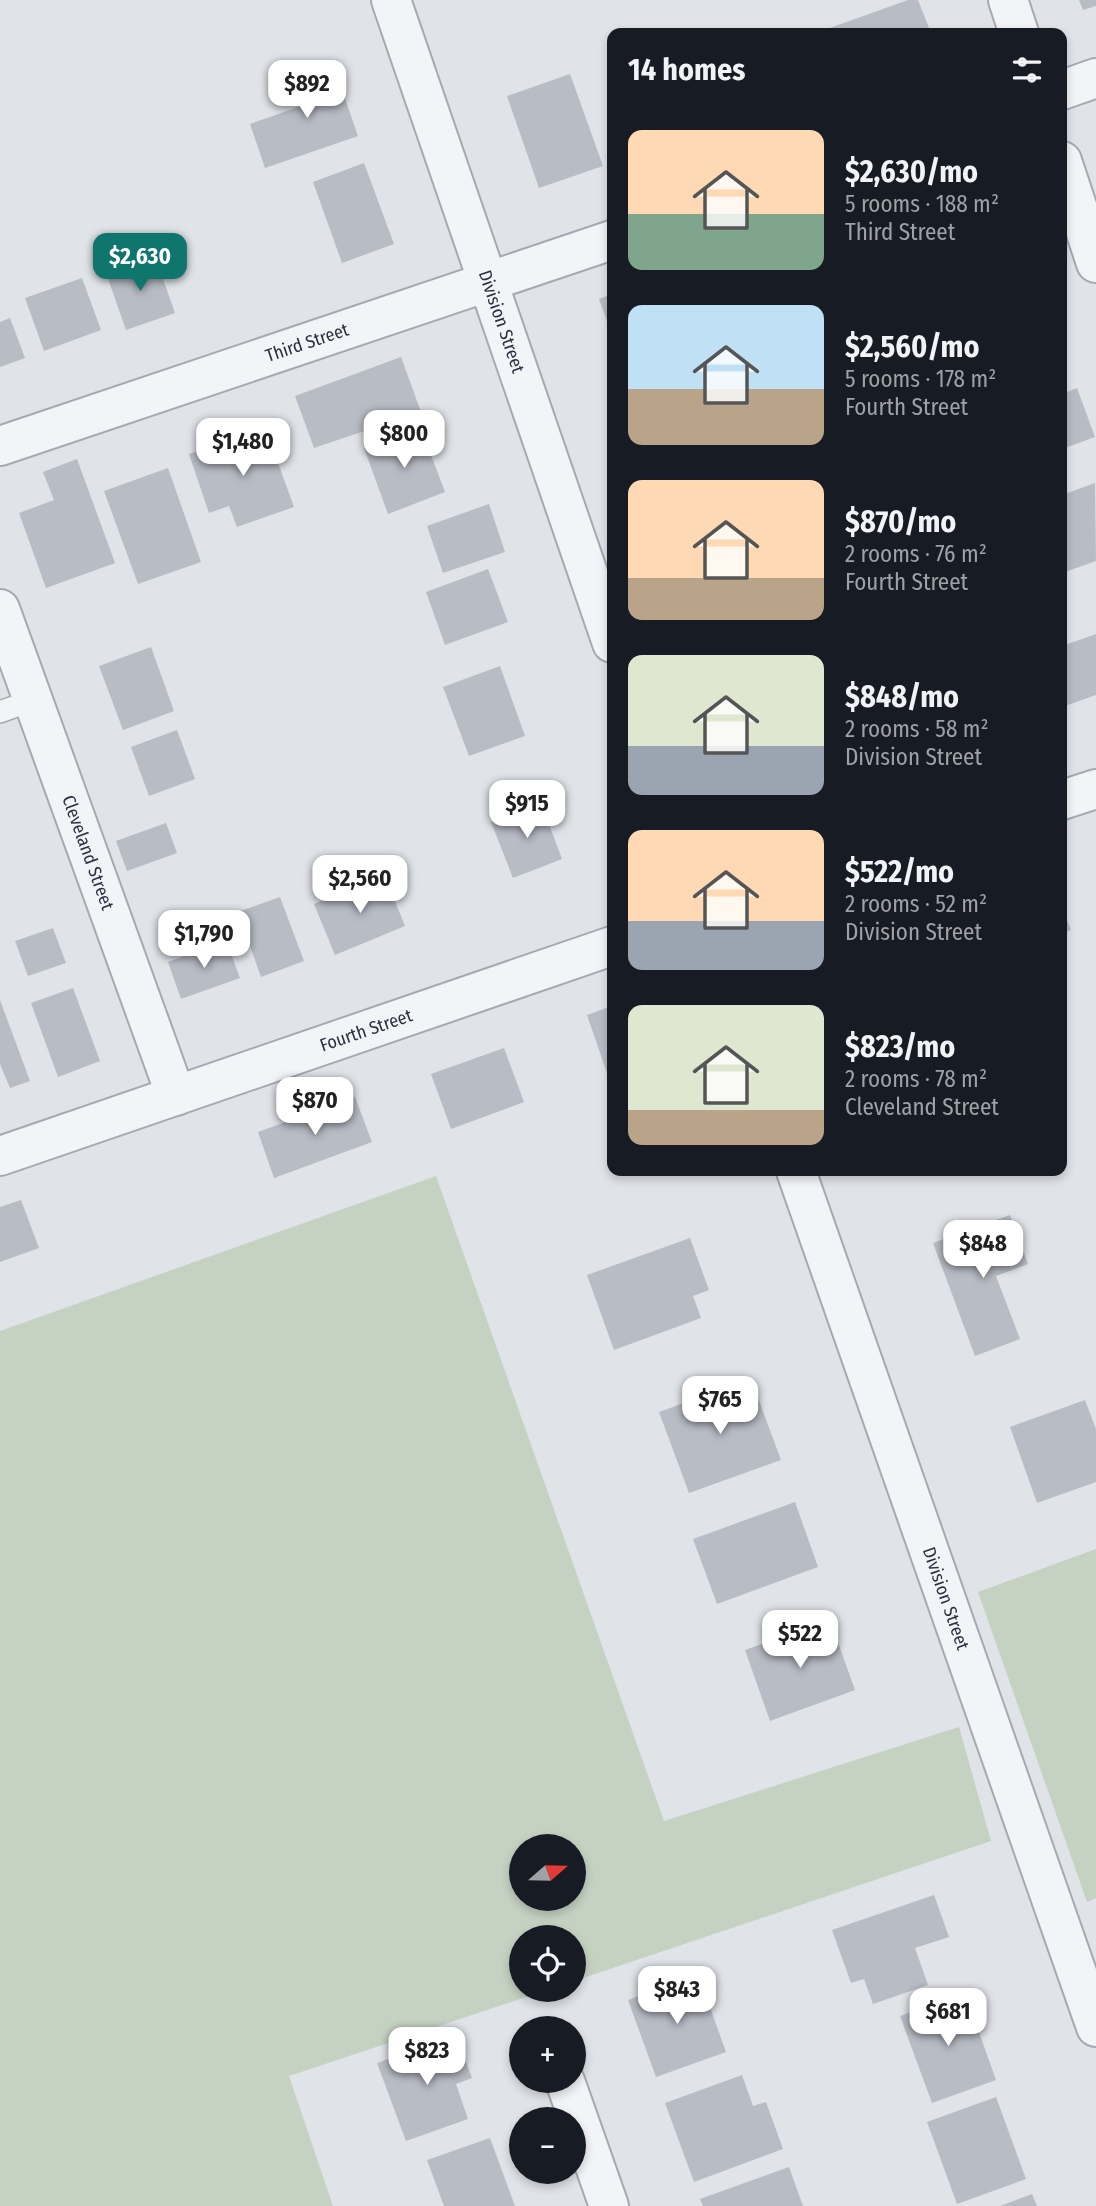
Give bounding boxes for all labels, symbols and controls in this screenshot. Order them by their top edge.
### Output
icon: filters [1008,51,1046,89]
text: 14 homes [628,52,745,88]
pin: $892 [266,60,348,120]
text: $892 [284,69,330,97]
text: $2,630/mo [845,154,978,190]
icon: home [684,158,768,242]
text: 5 rooms · 188 m² [845,190,999,218]
text: Third Street [845,218,955,246]
pin: $2,630 [83,233,197,293]
text: $2,630 [109,242,171,270]
street label: Division Street [474,267,529,376]
street label: Third Street [263,318,352,367]
text: $2,560/mo [845,329,979,365]
icon: home [684,333,768,417]
text: 5 rooms · 178 m² [845,365,996,393]
text: Fourth Street [845,393,968,421]
pin: $800 [363,410,445,470]
pin: $1,480 [186,419,300,478]
text: $800 [380,419,428,447]
text: $1,480 [212,427,274,455]
text: $870/mo [845,504,956,540]
icon: home [684,508,768,592]
text: 2 rooms · 76 m² [845,540,987,568]
text: Fourth Street [845,568,968,596]
text: $848/mo [845,679,959,715]
icon: home [684,683,768,767]
text: 2 rooms · 58 m² [845,715,989,743]
text: Division Street [845,743,982,771]
pin: $915 [486,780,568,840]
text: $915 [505,789,549,817]
street label: Cleveland Street [57,792,119,913]
text: $522/mo [845,854,954,890]
pin: $2,560 [303,856,417,915]
icon: home [684,858,768,942]
text: $2,560 [328,864,392,892]
text: 2 rooms · 52 m² [845,890,987,918]
pin: $1,790 [147,911,261,970]
text: Division Street [845,918,982,946]
text: $1,790 [174,919,234,947]
street label: Fourth Street [317,1004,415,1056]
text: $823/mo [845,1029,955,1065]
icon: home [684,1033,768,1117]
text: 2 rooms · 78 m² [845,1065,987,1093]
pin: $870 [274,1078,356,1137]
text: $870 [292,1086,338,1114]
text: Cleveland Street [845,1093,999,1121]
pin: $848 [942,1220,1024,1280]
text: $848 [959,1229,1007,1257]
pin: $765 [679,1376,761,1436]
text: $765 [698,1385,742,1413]
street label: Division Street [918,1544,974,1653]
pin: $522 [759,1610,841,1670]
text: $522 [778,1619,822,1647]
north arrow [509,1834,586,1911]
map controls [509,1834,586,2184]
button: locate [509,1925,586,2002]
pin: $843 [636,1966,718,2026]
text: $843 [654,1975,700,2003]
pin: $681 [907,1988,989,2048]
text: $681 [926,1997,970,2025]
button: + [509,2016,586,2093]
pin: $823 [386,2028,468,2087]
text: $823 [404,2036,450,2064]
button: − [509,2107,586,2184]

